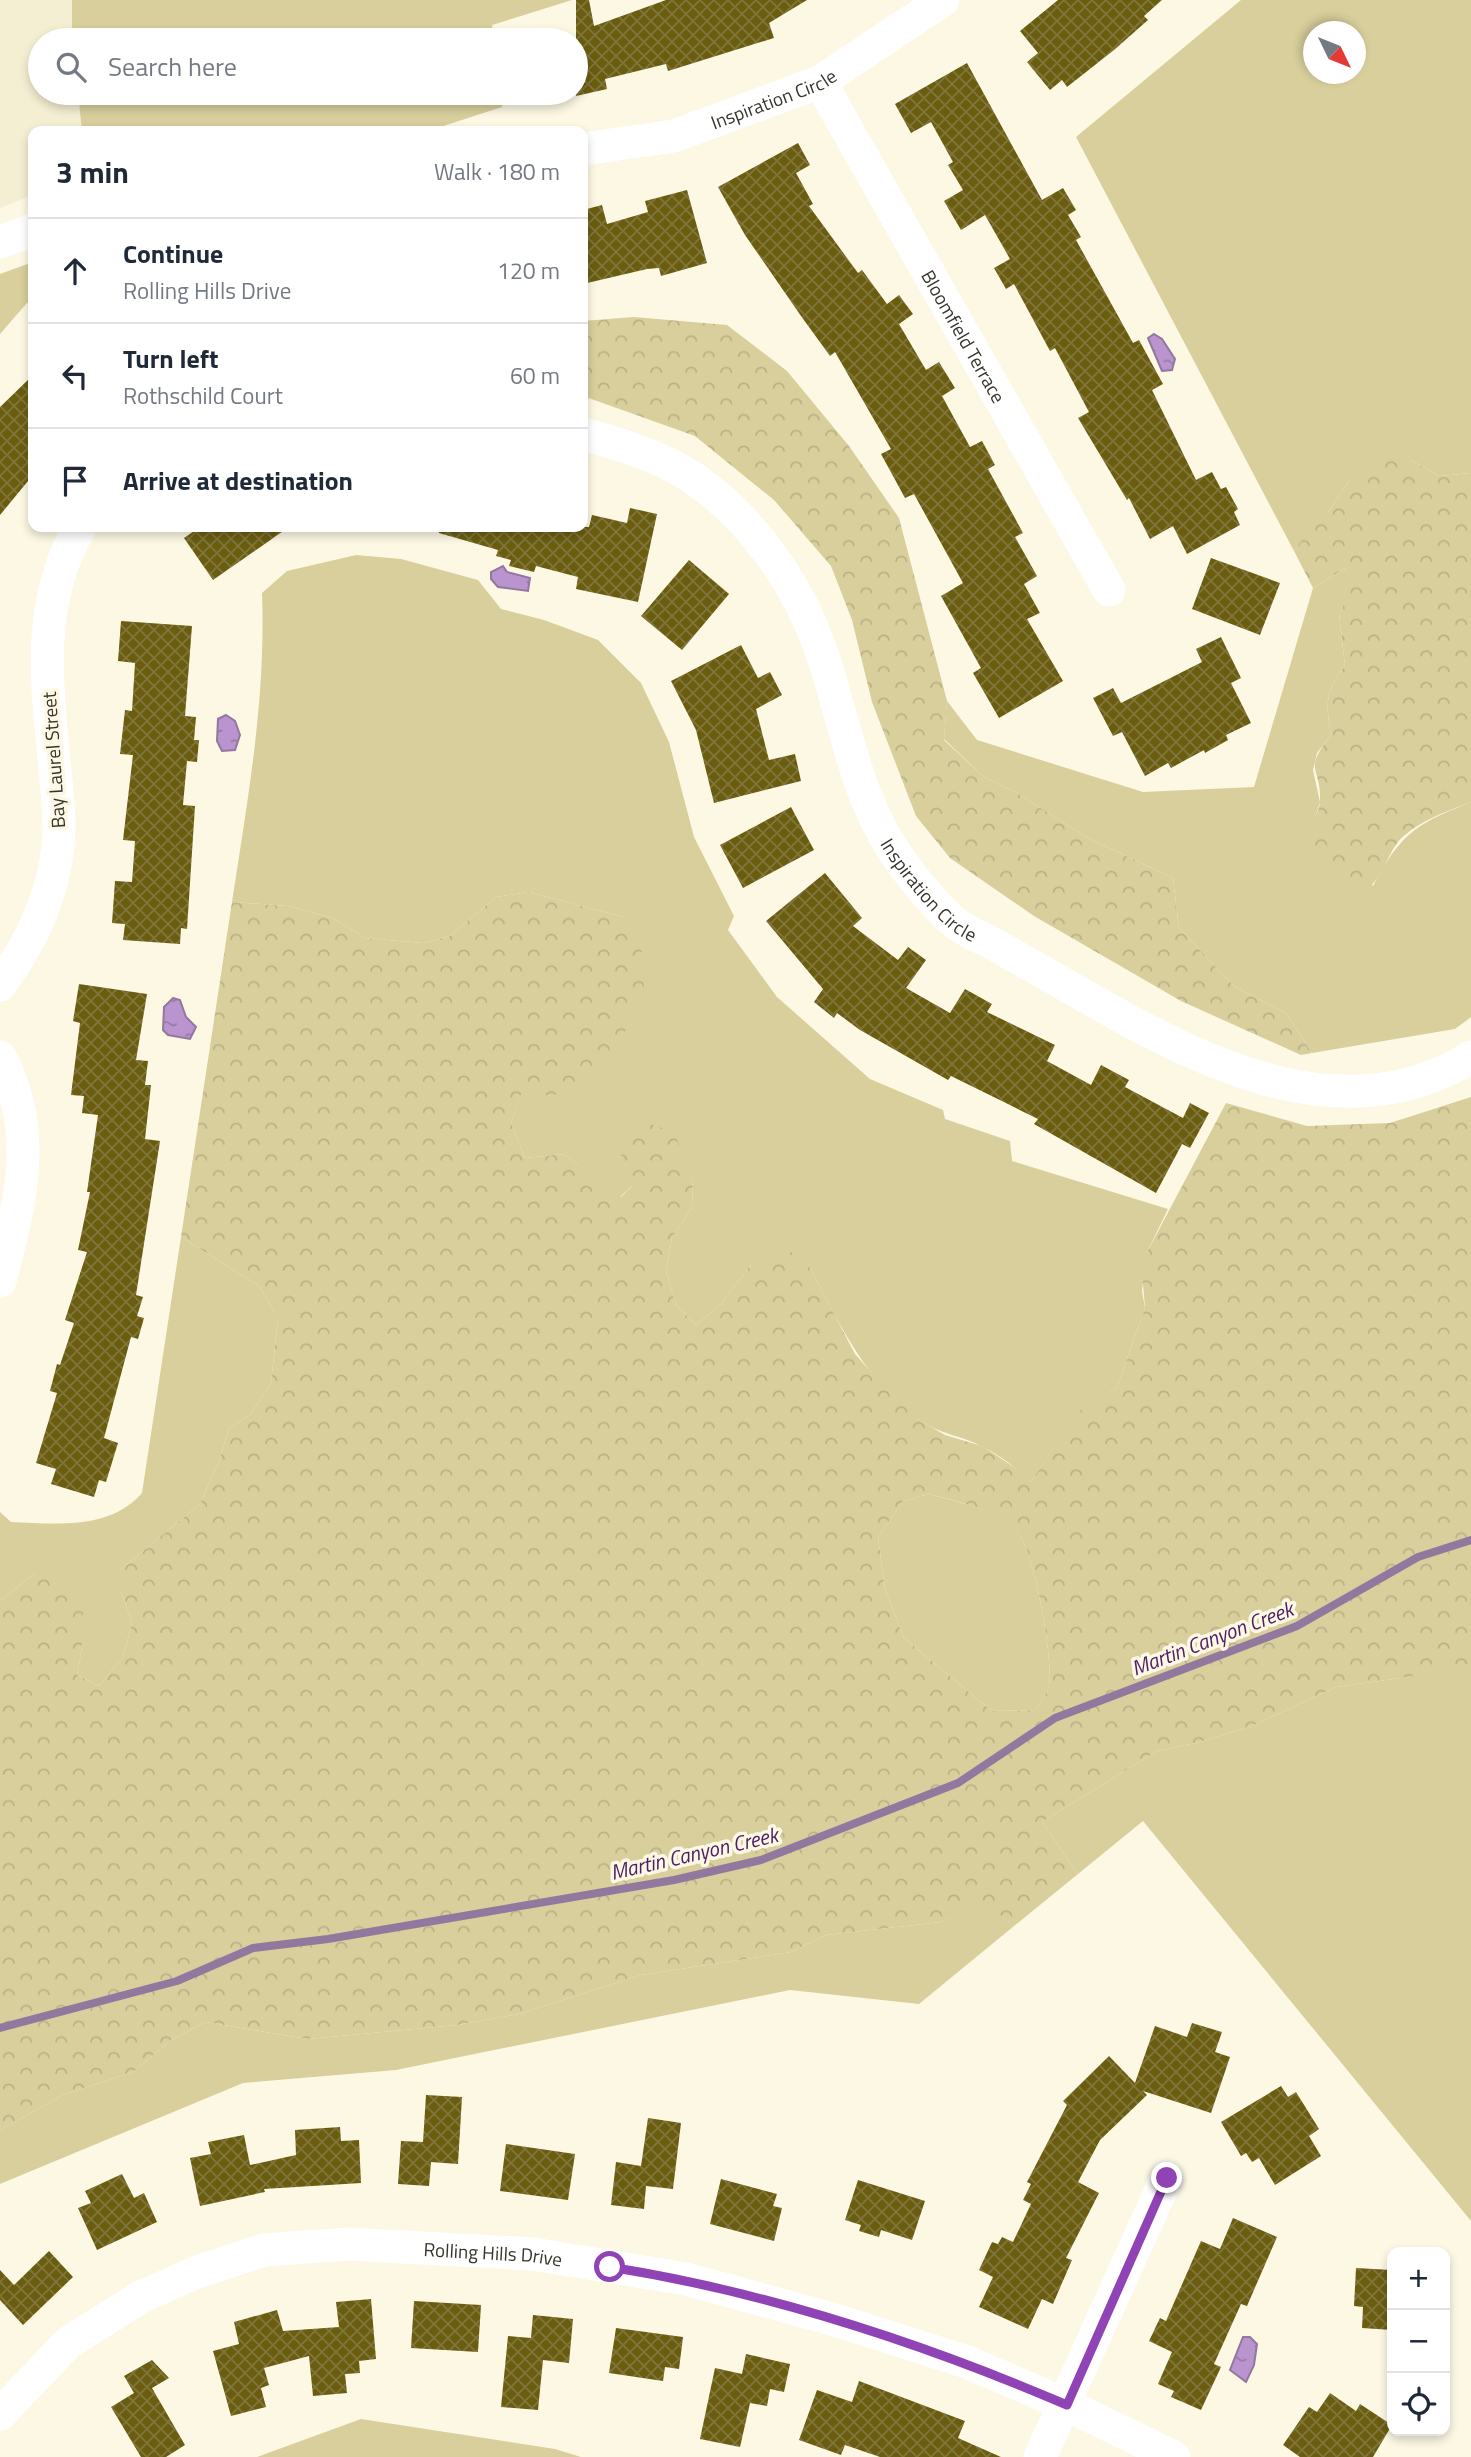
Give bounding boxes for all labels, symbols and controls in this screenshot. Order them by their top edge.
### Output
north arrow [1303,21,1366,84]
search box [28,28,588,105]
text: Search here [108,47,237,86]
icon: search [52,48,90,86]
street label: Inspiration Circle [706,61,842,136]
text: 3 min [56,149,129,195]
text: Walk · 180 m [434,154,560,189]
text: Continue [123,234,223,273]
icon: ahead [56,252,94,290]
text: 120 m [497,253,560,288]
street label: Bloomfield Terrace [915,264,1014,408]
text: Rolling Hills Drive [123,273,291,308]
text: Turn left [123,339,218,378]
icon: left [56,357,94,395]
text: 60 m [510,358,560,393]
text: Rothschild Court [123,378,283,413]
text: Arrive at destination [123,461,353,500]
icon: arrive [56,462,94,500]
street label: Bay Laurel Street [34,690,72,829]
street label: Inspiration Circle [874,832,983,948]
water label: Martin Canyon Creek [1126,1591,1300,1684]
water label: Martin Canyon Creek [607,1818,784,1888]
route end [1151,2162,1182,2193]
street label: Rolling Hills Drive [423,2234,565,2273]
map controls [1387,2247,1450,2436]
button: + [1387,2247,1450,2310]
route start [594,2251,625,2282]
button: − [1387,2310,1450,2373]
button: locate [1387,2373,1450,2436]

